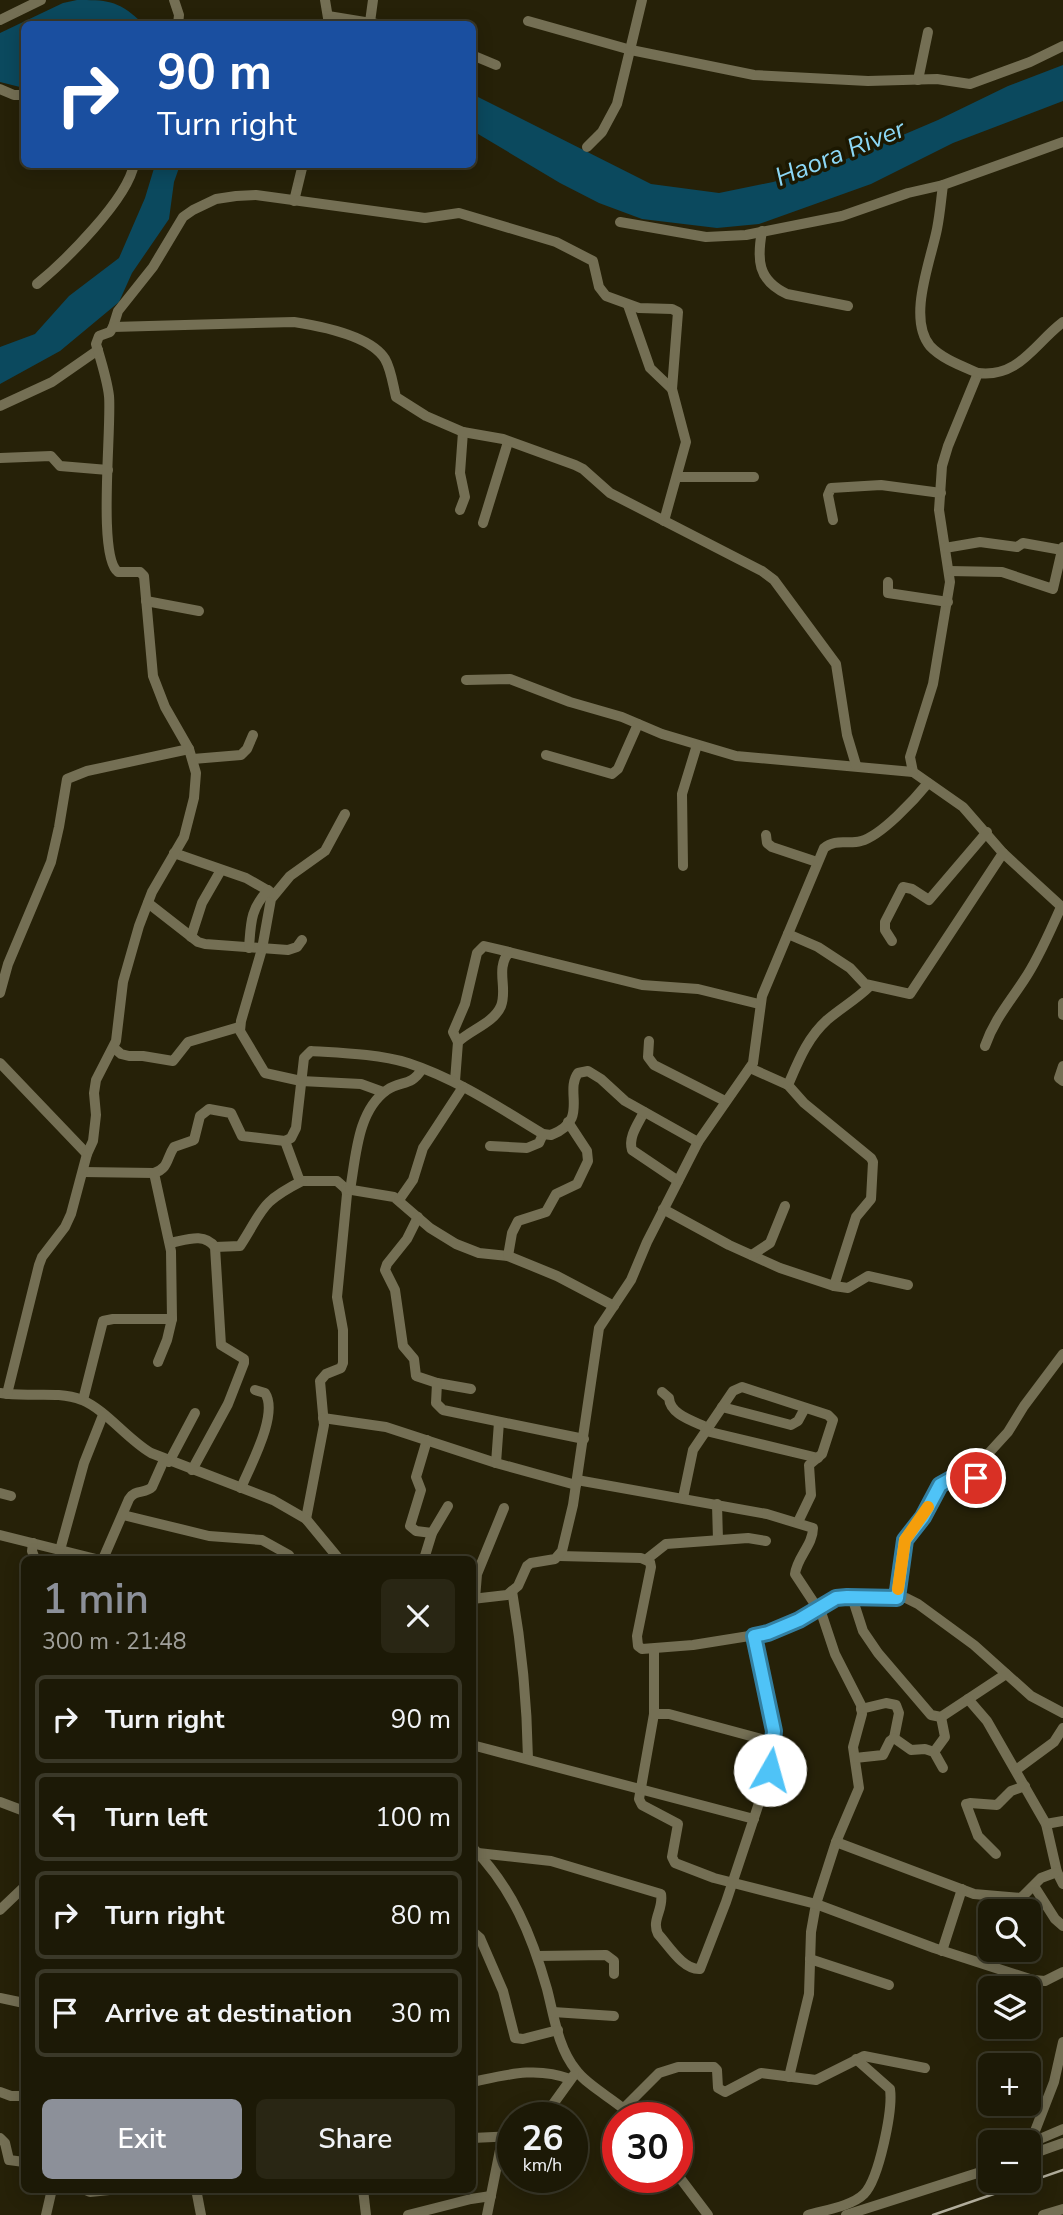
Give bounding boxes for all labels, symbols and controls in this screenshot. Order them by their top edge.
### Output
text: 90 m [157,39,272,106]
icon: right [42,49,133,140]
text: Turn right [157,103,297,146]
water label: Haora River [770,111,911,195]
pin [946,1448,1006,1508]
icon: arrive [957,1459,995,1497]
text: 1 min [42,1571,149,1628]
button: close [381,1579,455,1653]
text: 300 m · 21:48 [42,1626,187,1657]
icon: right [46,1700,84,1738]
text: Turn right [105,1702,224,1737]
text: 90 m [391,1702,451,1737]
position arrow [733,1733,807,1807]
icon: left [46,1798,84,1836]
text: Turn left [105,1800,208,1835]
text: 100 m [375,1800,451,1835]
icon: right [46,1896,84,1934]
text: Turn right [105,1898,224,1933]
text: 80 m [391,1898,451,1933]
map controls [978,1899,1041,2193]
button: search [978,1899,1041,1962]
button: layers [978,1976,1041,2039]
icon: arrive [46,1994,84,2032]
text: Arrive at destination [105,1996,352,2031]
text: 30 m [391,1996,451,2031]
button: + [978,2053,1041,2116]
button: Exit [42,2099,242,2179]
button: Share [256,2099,455,2179]
speed limit sign: 30 [602,2102,693,2193]
text: 26 [521,2115,564,2162]
button: − [978,2130,1041,2193]
text: km/h [523,2153,562,2177]

